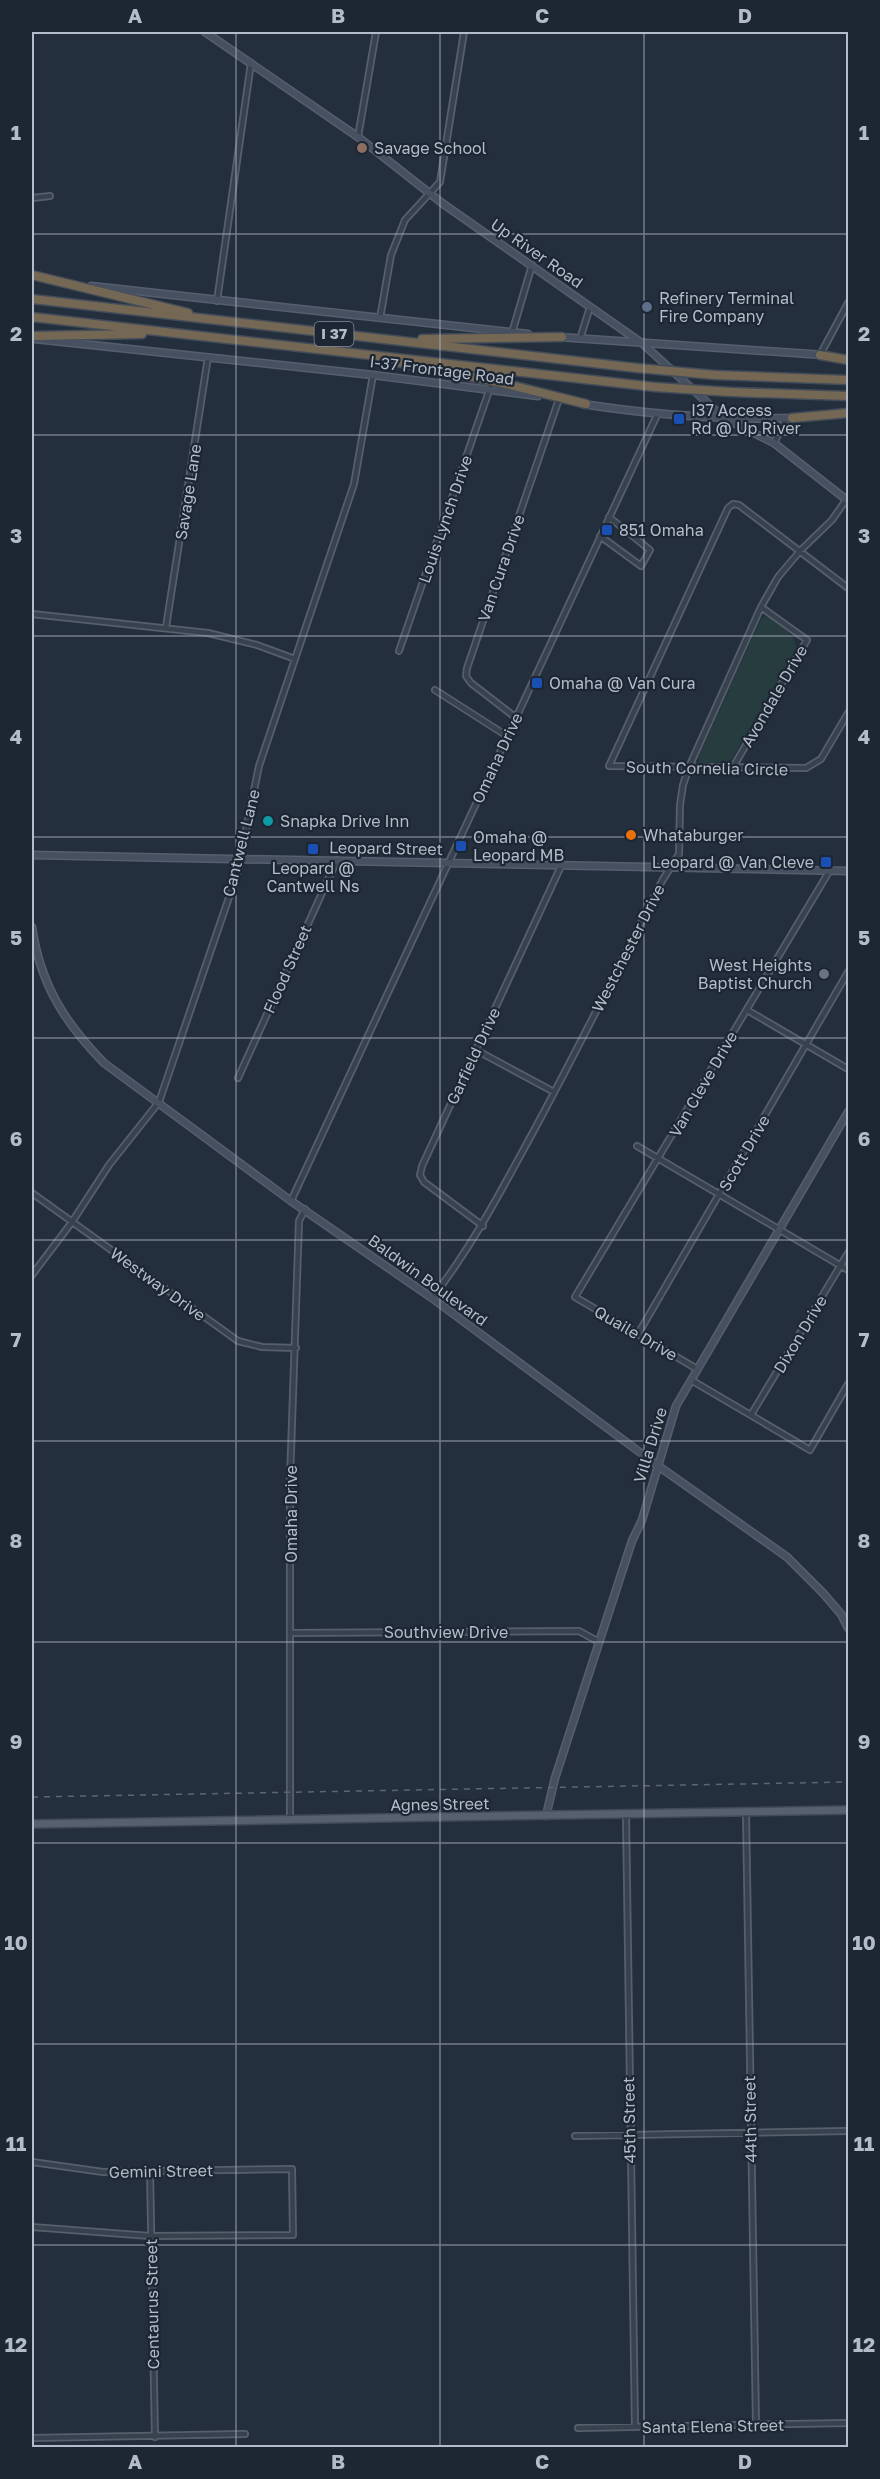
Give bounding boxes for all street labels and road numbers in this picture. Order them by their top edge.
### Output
street label: Up River Road [487,214,587,292]
road number: I 37 [314,322,354,346]
street label: I-37 Frontage Road [369,351,515,389]
street label: Savage Lane [171,443,205,541]
street label: Louis Lynch Drive [414,452,476,586]
street label: Van Cura Drive [473,512,529,624]
street label: Avondale Drive [737,641,811,751]
street label: Omaha Drive [467,710,527,806]
street label: South Cornelia Circle [626,757,788,779]
street label: Cantwell Lane [218,787,264,899]
street label: Leopard Street [329,837,443,859]
street label: Westchester Drive [587,881,669,1015]
street label: Flood Street [259,922,315,1016]
street label: Garfield Drive [442,1004,504,1108]
street label: Van Cleve Drive [665,1027,741,1141]
street label: Scott Drive [714,1111,774,1195]
street label: Baldwin Boulevard [364,1230,492,1330]
street label: Westway Drive [106,1243,210,1325]
street label: Dixon Drive [769,1292,831,1376]
street label: Quaile Drive [591,1301,681,1365]
street label: Villa Drive [629,1405,671,1485]
street label: Omaha Drive [281,1465,301,1563]
street label: Southview Drive [384,1622,508,1642]
street label: Agnes Street [390,1793,490,1815]
street label: 44th Street [739,2075,761,2163]
street label: 45th Street [618,2077,640,2163]
street label: Gemini Street [109,2160,213,2182]
street label: Centaurus Street [141,2238,163,2370]
street label: Santa Elena Street [642,2415,784,2437]

